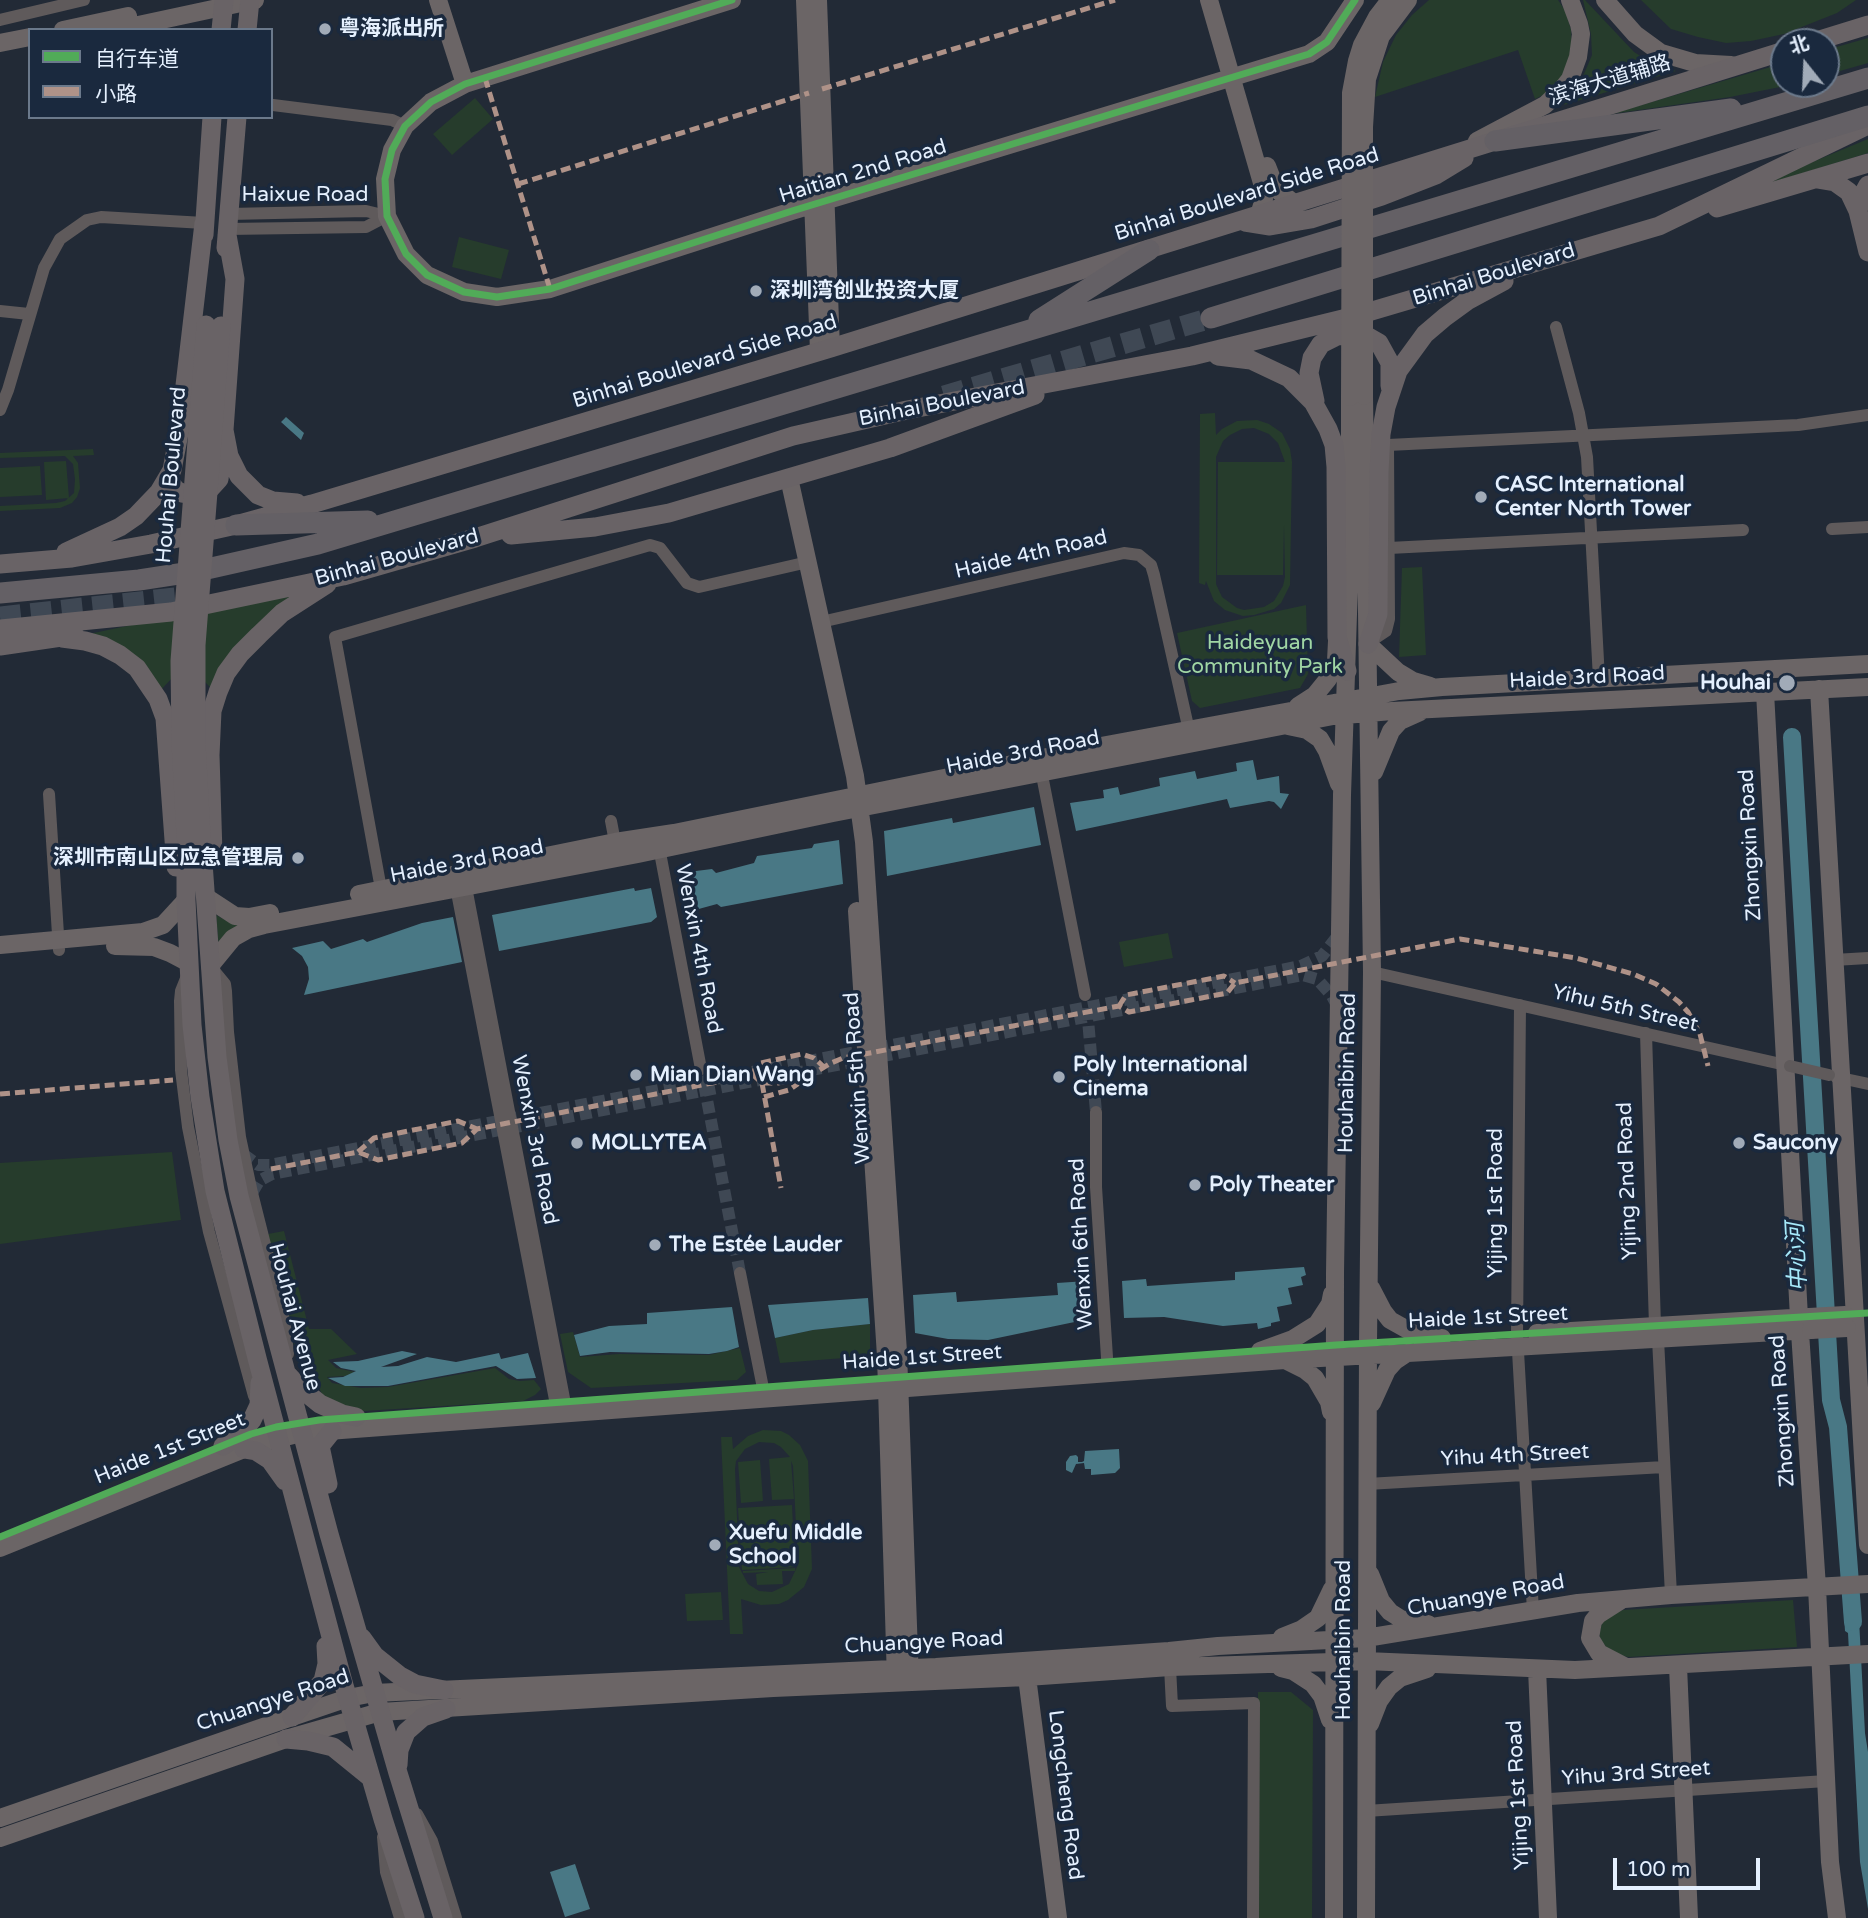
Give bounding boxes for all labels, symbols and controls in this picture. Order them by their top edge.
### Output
place label: 粤海派出所 [339,16,444,42]
marker: 粤海派出所 [317,21,333,37]
legend [28,28,273,119]
north arrow [1770,28,1840,98]
text: 北 [1787,32,1812,58]
text: 自行车道 [95,47,179,72]
street label: 滨海大道辅路 [1546,51,1674,111]
text: 小路 [95,82,137,107]
street label: Haitian 2nd Road [776,135,950,209]
street label: Binhai Boulevard Side Road [1112,143,1382,247]
street label: Haixue Road [241,182,369,208]
street label: Binhai Boulevard [1410,238,1578,312]
place label: 深圳湾创业投资大厦 [770,278,959,304]
marker: 深圳湾创业投资大厦 [748,283,764,299]
street label: Binhai Boulevard Side Road [570,310,840,414]
street label: Binhai Boulevard [857,376,1027,432]
street label: Houhai Boulevard [152,386,192,564]
place label: CASC International Center North Tower [1495,472,1691,522]
marker: CASC International Center North Tower [1473,489,1489,505]
street label: Binhai Boulevard [312,524,482,592]
street label: Haide 4th Road [952,525,1110,585]
park label: Haideyuan Community Park [1177,630,1343,680]
street label: Haide 3rd Road [1509,661,1665,695]
place label: Houhai [1700,670,1771,696]
marker: Houhai [1777,673,1797,693]
street label: Haide 3rd Road [944,726,1102,780]
street label: Zhongxin Road [1734,768,1768,922]
street label: Haide 3rd Road [388,835,546,889]
place label: 深圳市南山区应急管理局 [53,845,284,871]
marker: 深圳市南山区应急管理局 [290,850,306,866]
street label: Wenxin 4th Road [669,862,727,1036]
street label: Yihu 5th Street [1550,980,1700,1038]
street label: Wenxin 5th Road [839,991,877,1165]
street label: Houhaibin Road [1334,993,1362,1153]
place label: Poly International Cinema [1073,1052,1248,1102]
street label: Wenxin 3rd Road [505,1053,563,1227]
place label: Mian Dian Wang [650,1062,814,1088]
marker: Mian Dian Wang [628,1067,644,1083]
marker: Poly International Cinema [1051,1069,1067,1085]
street label: Yijing 2nd Road [1613,1102,1643,1260]
street label: Yijing 1st Road [1483,1128,1509,1278]
place label: MOLLYTEA [591,1130,707,1156]
place label: Saucony [1753,1130,1838,1156]
marker: MOLLYTEA [569,1135,585,1151]
marker: Saucony [1731,1135,1747,1151]
street label: Wenxin 6th Road [1065,1157,1099,1331]
place label: Poly Theater [1209,1172,1334,1198]
marker: Poly Theater [1187,1177,1203,1193]
water label: 中心河 [1782,1222,1814,1292]
place label: The Estée Lauder [669,1232,842,1258]
marker: The Estée Lauder [647,1237,663,1253]
street label: Houhai Avenue [262,1241,326,1393]
street label: Haide 1st Street [1407,1301,1569,1335]
street label: Zhongxin Road [1765,1334,1801,1488]
street label: Haide 1st Street [841,1340,1003,1376]
street label: Haide 1st Street [91,1407,249,1491]
street label: Yihu 4th Street [1440,1440,1590,1472]
place label: Xuefu Middle School [729,1520,862,1570]
marker: Xuefu Middle School [707,1537,723,1553]
street label: Houhaibin Road [1331,1560,1357,1720]
street label: Chuangye Road [1405,1570,1567,1622]
street label: Chuangye Road [844,1626,1004,1660]
street label: Chuangye Road [193,1664,353,1738]
street label: Longcheng Road [1042,1709,1088,1881]
street label: Yijing 1st Road [1502,1719,1536,1871]
street label: Yihu 3rd Street [1561,1756,1711,1792]
scale bar [1616,1844,1763,1888]
text: 100 m [1626,1857,1690,1882]

